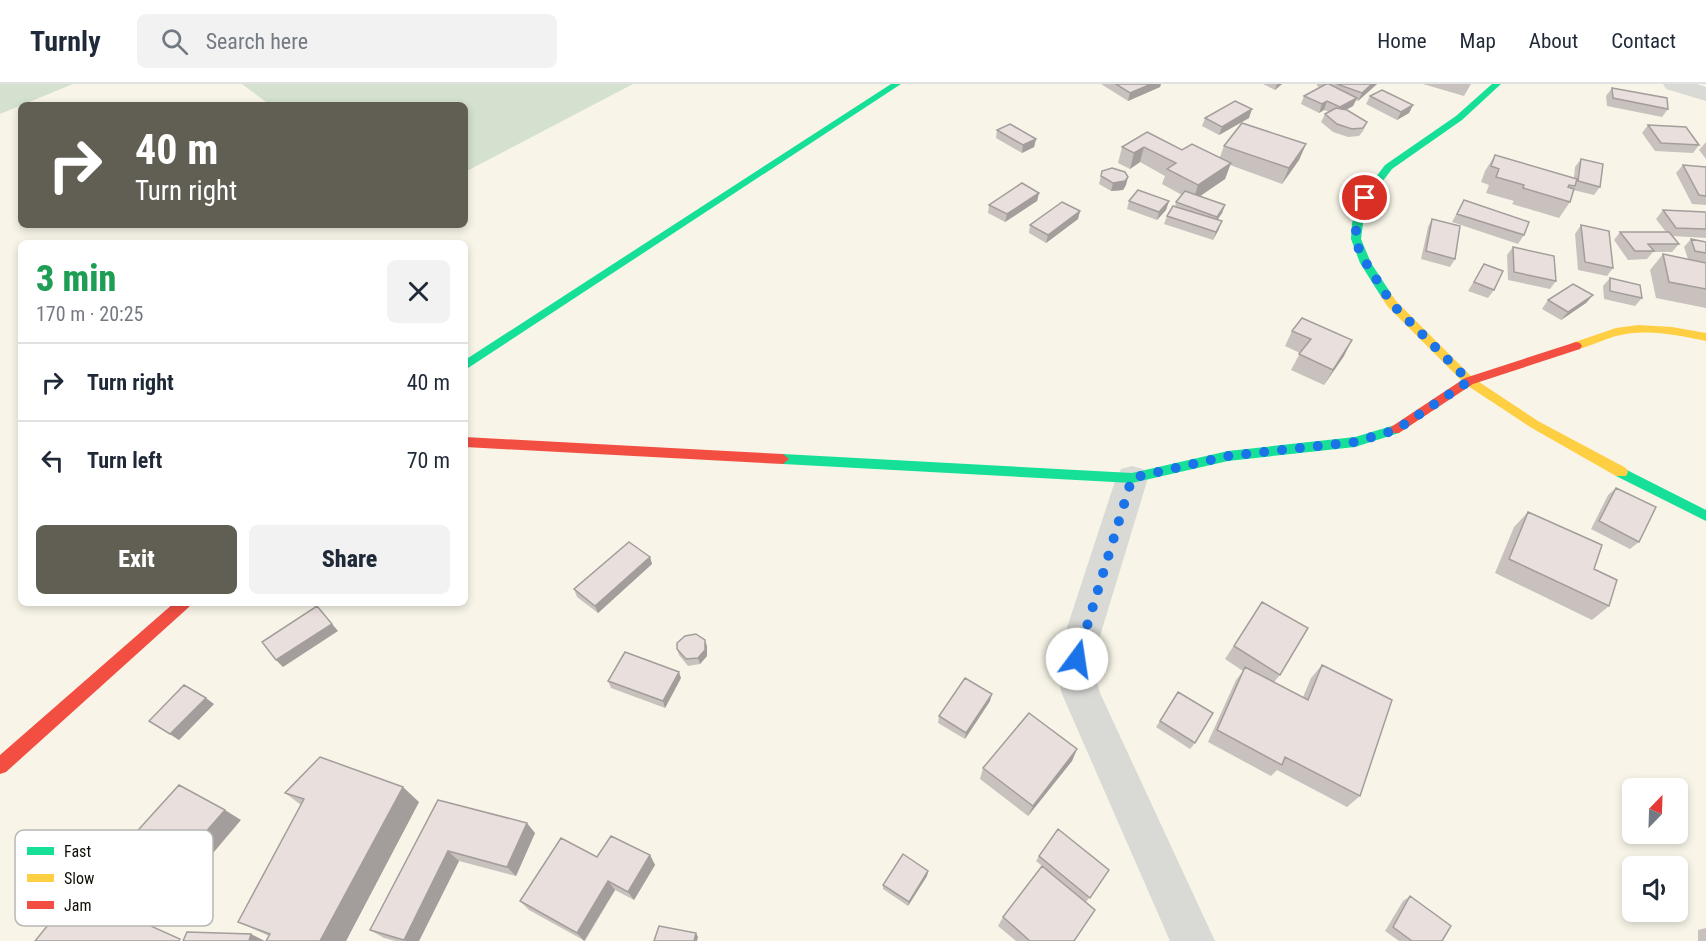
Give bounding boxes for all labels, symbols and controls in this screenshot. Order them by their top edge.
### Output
search box [137,14,557,68]
text: Turnly [30,25,101,58]
icon: search [158,25,191,58]
text: Search here [206,29,308,54]
text: Home [1377,29,1427,53]
text: Map [1460,29,1496,53]
text: About [1529,29,1578,53]
text: Contact [1611,29,1676,53]
text: 40 m [135,125,218,174]
icon: right [36,126,114,204]
pin [1339,172,1390,223]
text: Turn right [135,175,237,207]
icon: arrive [1348,181,1381,214]
text: 3 min [36,258,116,300]
button: close [387,260,450,323]
text: 170 m · 20:25 [36,302,143,326]
icon: right [36,366,69,399]
text: Turn right [87,370,174,395]
text: 40 m [407,370,450,395]
icon: left [36,444,69,477]
text: Turn left [87,448,162,473]
text: 70 m [407,448,450,473]
button: Exit [36,525,237,594]
button: Share [249,525,450,594]
position arrow [1045,627,1109,691]
north arrow [1622,778,1688,844]
map controls [1622,778,1688,922]
legend [15,830,213,926]
text: Fast [64,842,91,861]
button: sound [1622,856,1688,922]
text: Slow [64,869,94,888]
text: Jam [64,896,91,915]

